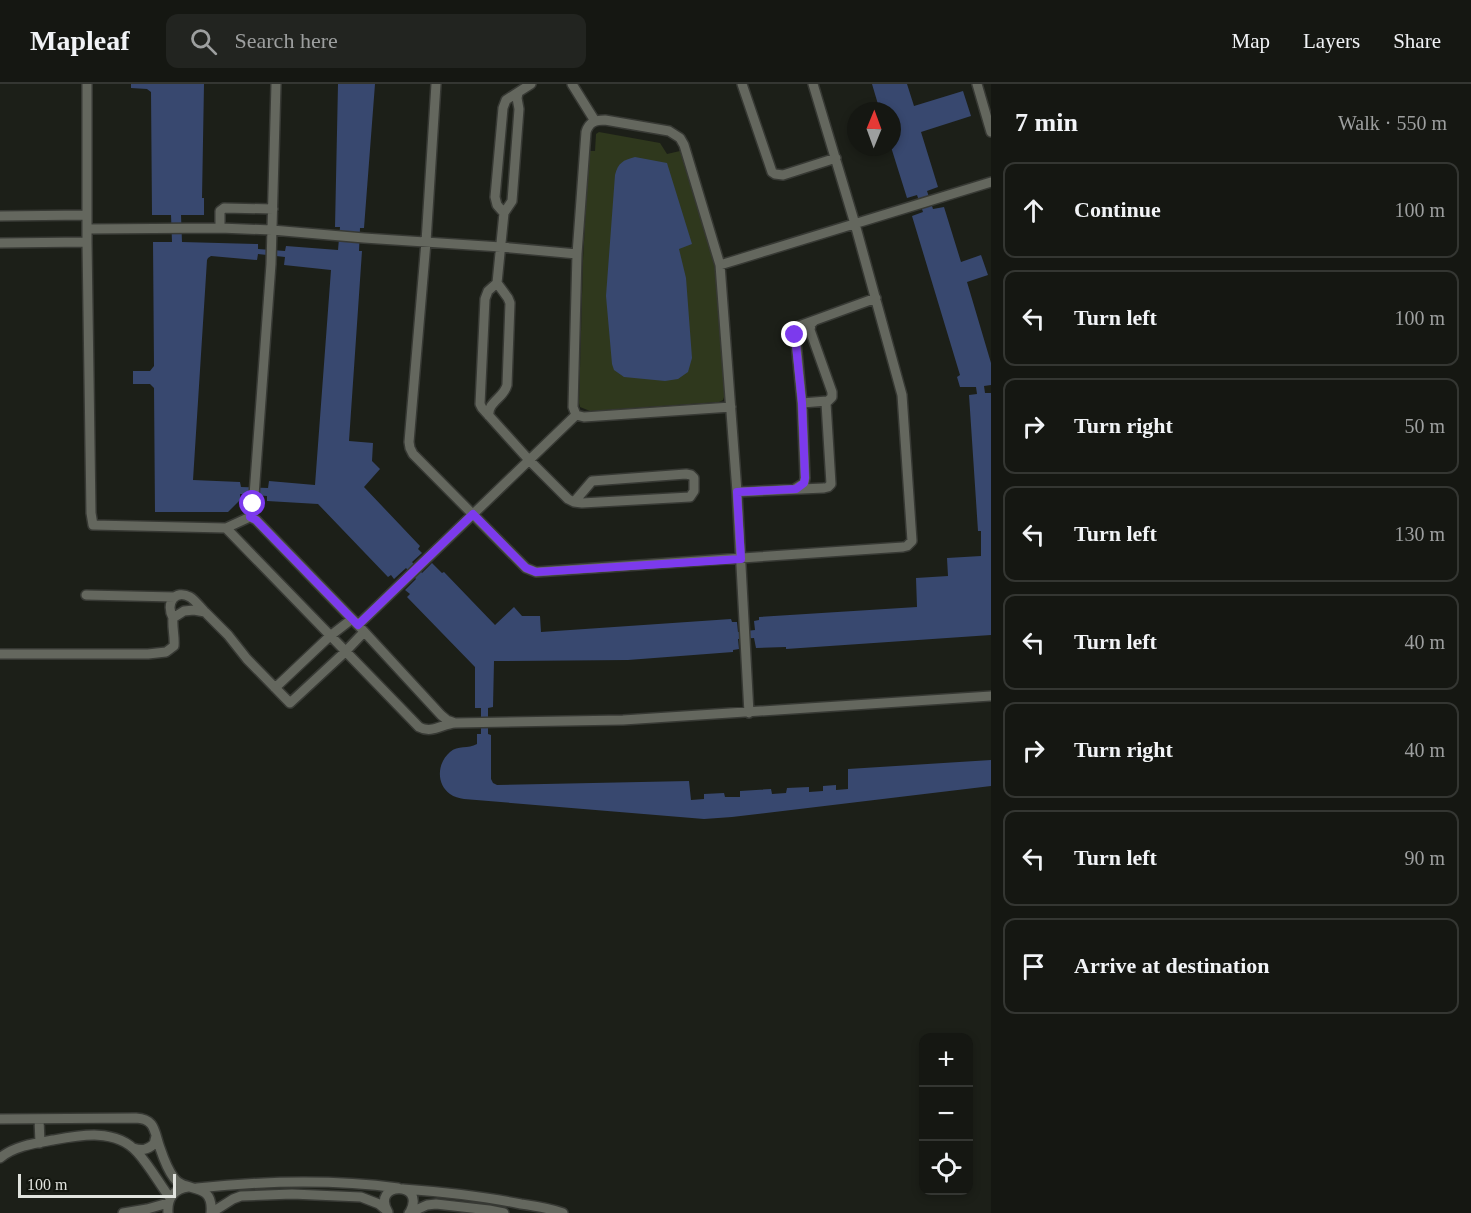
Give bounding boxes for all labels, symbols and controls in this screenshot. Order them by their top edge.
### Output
search box [166,14,586,68]
text: Mapleaf [30,25,130,56]
icon: search [187,25,220,58]
text: Search here [235,28,338,53]
text: Map [1232,29,1270,53]
text: Layers [1303,29,1360,53]
text: Share [1393,29,1441,53]
north arrow [847,102,901,156]
text: 7 min [1015,108,1078,137]
text: Walk · 550 m [1338,112,1447,134]
icon: ahead [1017,194,1050,227]
text: Continue [1074,197,1161,222]
text: 100 m [1394,199,1445,221]
icon: left [1017,302,1050,335]
text: Turn left [1074,305,1157,330]
text: 100 m [1394,307,1445,329]
route end [781,321,807,347]
icon: right [1017,410,1050,443]
text: Turn right [1074,413,1173,438]
text: 50 m [1404,415,1445,437]
route start [239,490,265,516]
icon: left [1017,518,1050,551]
text: Turn left [1074,521,1157,546]
text: 130 m [1394,523,1445,545]
icon: left [1017,626,1050,659]
text: Turn left [1074,629,1157,654]
text: 40 m [1404,631,1445,653]
icon: right [1017,734,1050,767]
text: Turn right [1074,737,1173,762]
text: 40 m [1404,739,1445,761]
icon: left [1017,842,1050,875]
text: Turn left [1074,845,1157,870]
text: 90 m [1404,847,1445,869]
icon: arrive [1017,950,1050,983]
text: Arrive at destination [1074,953,1270,978]
map controls [919,1033,973,1195]
button: + [919,1033,973,1087]
button: − [919,1087,973,1141]
button: locate [919,1141,973,1195]
scale bar [18,1171,176,1198]
text: 100 m [27,1176,67,1193]

